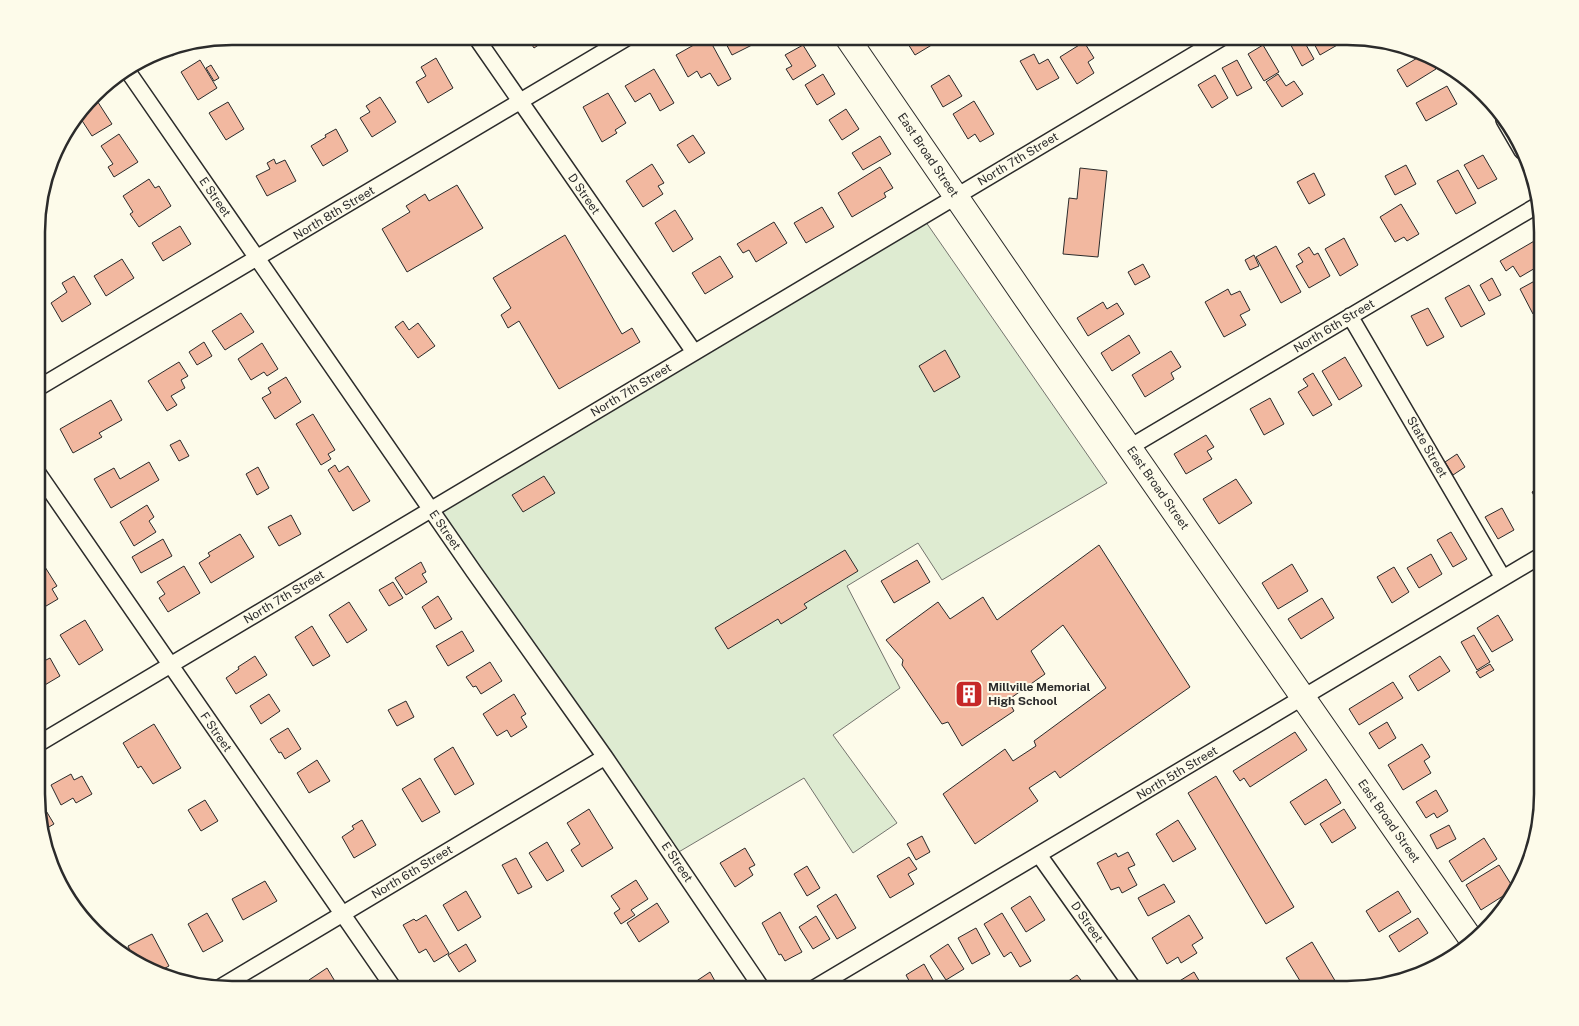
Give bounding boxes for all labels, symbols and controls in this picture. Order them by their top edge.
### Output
street label: East Broad Street [895,110,962,200]
street label: North 7th Street [975,129,1061,189]
street label: D Street [565,171,603,217]
street label: E Street [196,174,234,220]
street label: North 8th Street [291,183,377,243]
street label: North 6th Street [1291,296,1377,356]
street label: North 7th Street [588,360,674,420]
street label: State Street [1404,414,1450,480]
street label: East Broad Street [1124,444,1192,533]
street label: E Street [426,507,464,553]
street label: North 7th Street [241,567,327,627]
building icon: Millville Memorial High School [954,679,984,709]
place label: Millville Memorial High School [988,680,1090,708]
street label: F Street [197,710,235,755]
street label: North 5th Street [1134,743,1220,803]
street label: East Broad Street [1355,777,1423,866]
street label: E Street [658,839,696,885]
street label: North 6th Street [369,842,455,902]
street label: D Street [1068,899,1106,945]

